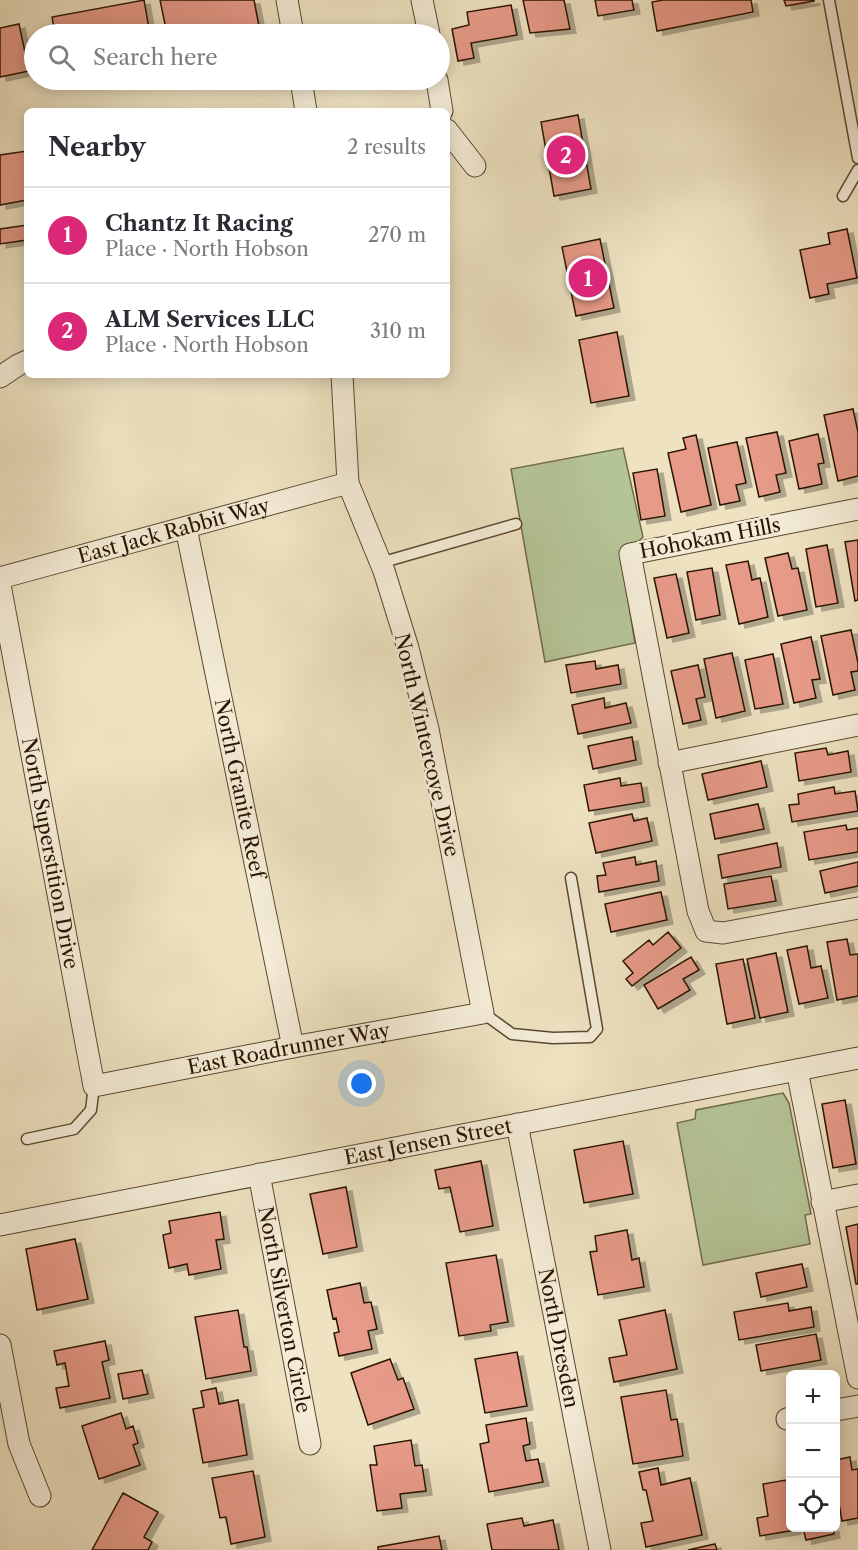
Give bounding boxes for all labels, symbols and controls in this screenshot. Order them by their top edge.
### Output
search box [24,24,450,90]
icon: search [45,41,78,74]
text: Search here [93,44,218,71]
text: Nearby [48,131,146,163]
pin: 2 [546,132,586,178]
text: 2 results [347,135,426,159]
text: Chantz It Racing [105,210,293,237]
text: 1 [63,223,72,247]
text: 270 m [368,223,426,247]
text: Place · North Hobson [105,237,309,261]
pin: 1 [568,256,608,300]
text: ALM Services LLC [105,306,314,333]
text: 2 [62,319,73,343]
text: 310 m [370,319,426,343]
text: Place · North Hobson [105,333,309,357]
street label: East Jack Rabbit Way [75,493,273,568]
street label: Hohokam Hills [637,513,783,563]
street label: North Wintercove Drive [390,631,464,859]
street label: North Granite Reef [209,696,271,883]
street label: North Superstition Drive [17,736,84,971]
street label: East Roadrunner Way [185,1018,393,1079]
your location [347,1069,376,1098]
street label: East Jensen Street [342,1114,514,1170]
street label: North Silverton Circle [253,1204,316,1415]
street label: North Dresden [533,1266,584,1410]
map controls [786,1370,840,1532]
button: + [786,1370,840,1424]
button: − [786,1424,840,1478]
button: locate [786,1478,840,1532]

